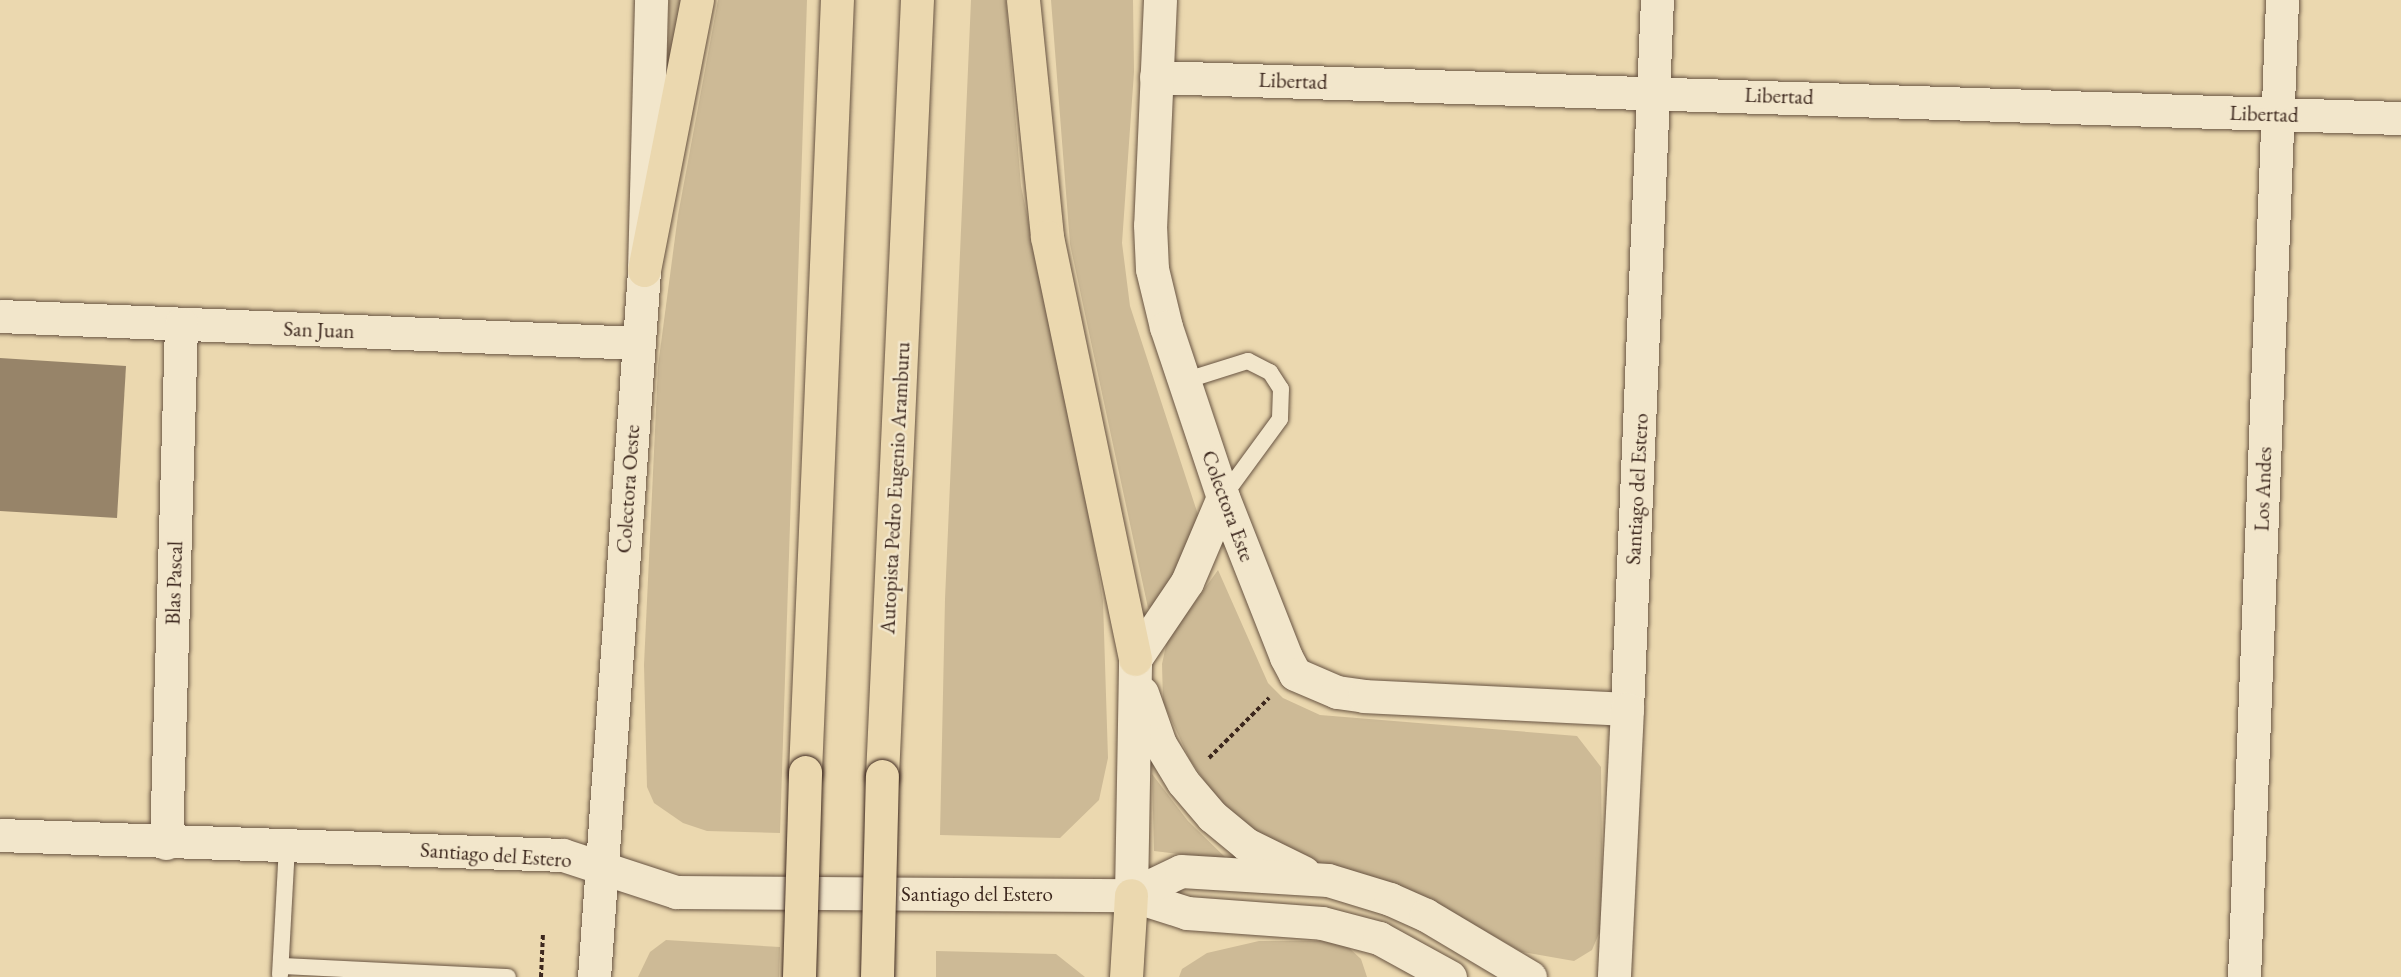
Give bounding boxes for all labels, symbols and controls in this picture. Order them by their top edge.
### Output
street label: Libertad [1258,67,1328,95]
street label: Libertad [1744,82,1814,110]
street label: Libertad [2229,100,2299,128]
street label: San Juan [283,316,355,344]
street label: Autopista Pedro Eugenio Aramburu [875,341,915,635]
street label: Santiago del Estero [1620,412,1654,566]
street label: Colectora Oeste [611,424,645,554]
street label: Los Andes [2249,446,2277,532]
street label: Colectora Este [1196,447,1260,565]
street label: Blas Pascal [160,541,188,625]
street label: Santiago del Estero [419,837,573,873]
street label: Santiago del Estero [901,881,1053,907]

